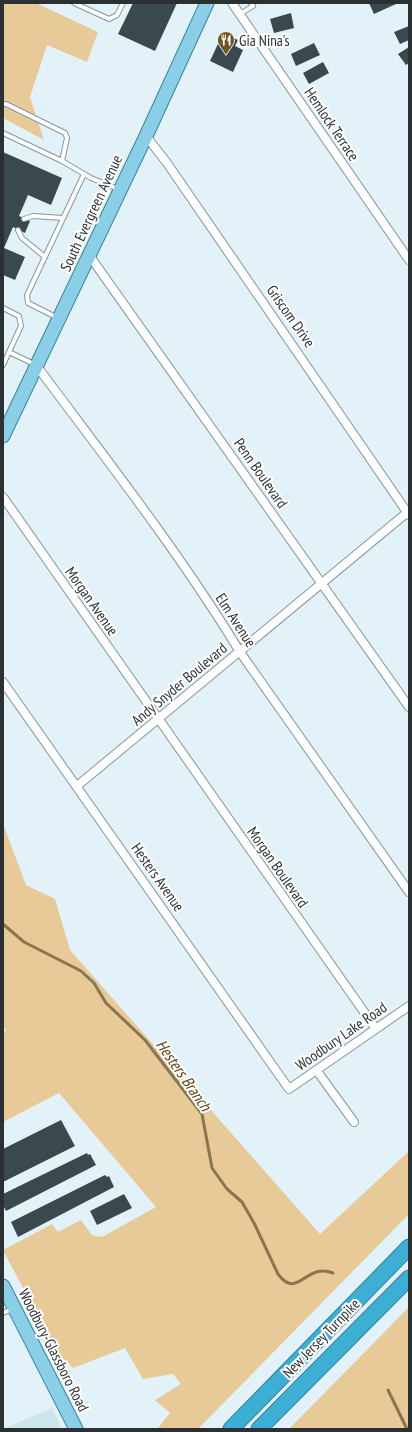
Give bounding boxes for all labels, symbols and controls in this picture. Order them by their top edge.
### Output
restaurant icon: Gia Nina's [216,30,236,55]
place label: Gia Nina's [239,31,290,50]
street label: Hemlock Terrace [301,84,363,164]
street label: South Evergreen Avenue [56,152,126,274]
street label: Griscom Drive [263,281,319,351]
street label: Penn Boulevard [230,434,292,512]
street label: Morgan Avenue [61,563,123,639]
street label: Elm Avenue [212,589,260,651]
street label: Andy Snyder Boulevard [127,638,231,730]
street label: Morgan Boulevard [243,823,313,911]
street label: Hesters Avenue [127,839,189,915]
street label: Woodbury Lake Road [292,997,390,1075]
water label: Hesters Branch [152,1035,216,1115]
street label: Woodbury-Glassboro Road [15,1285,93,1415]
street label: New Jersey Turnpike [278,1294,364,1382]

